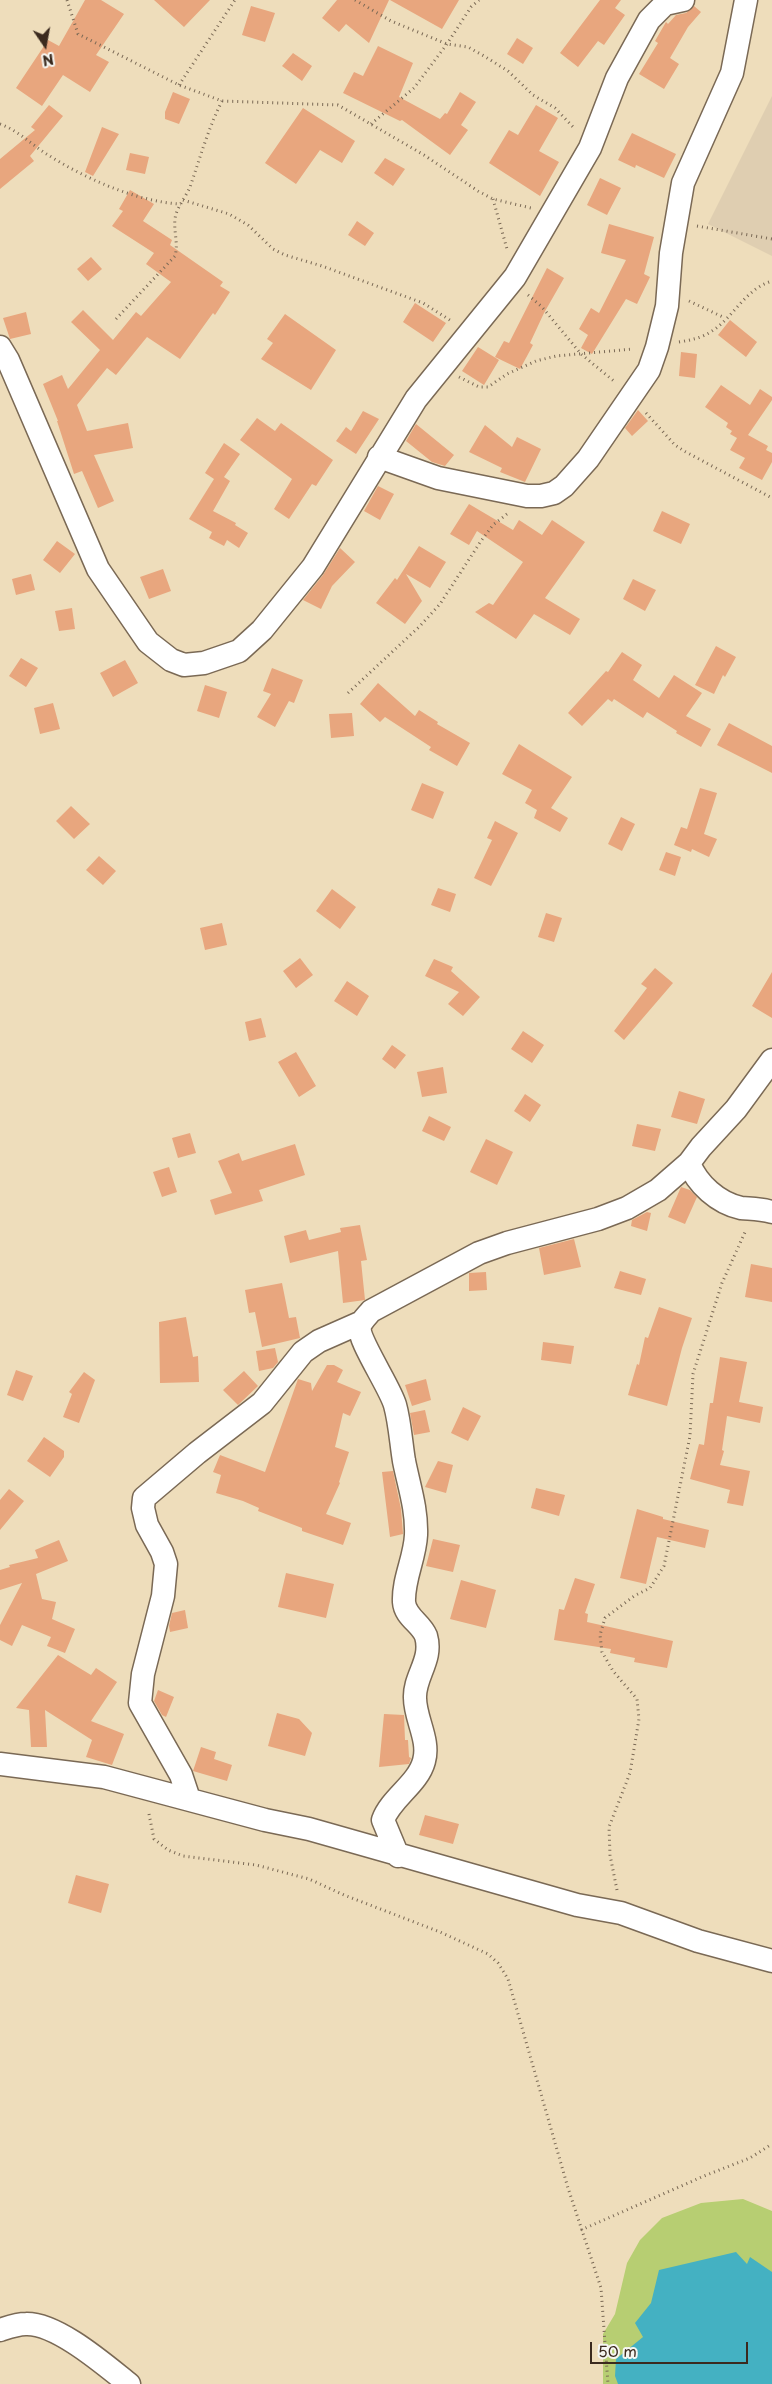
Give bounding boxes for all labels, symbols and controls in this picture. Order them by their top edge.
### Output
north arrow [20,20,70,70]
text: N [41,49,56,72]
scale bar [592,2332,750,2364]
text: 50 m [598,2339,637,2362]

